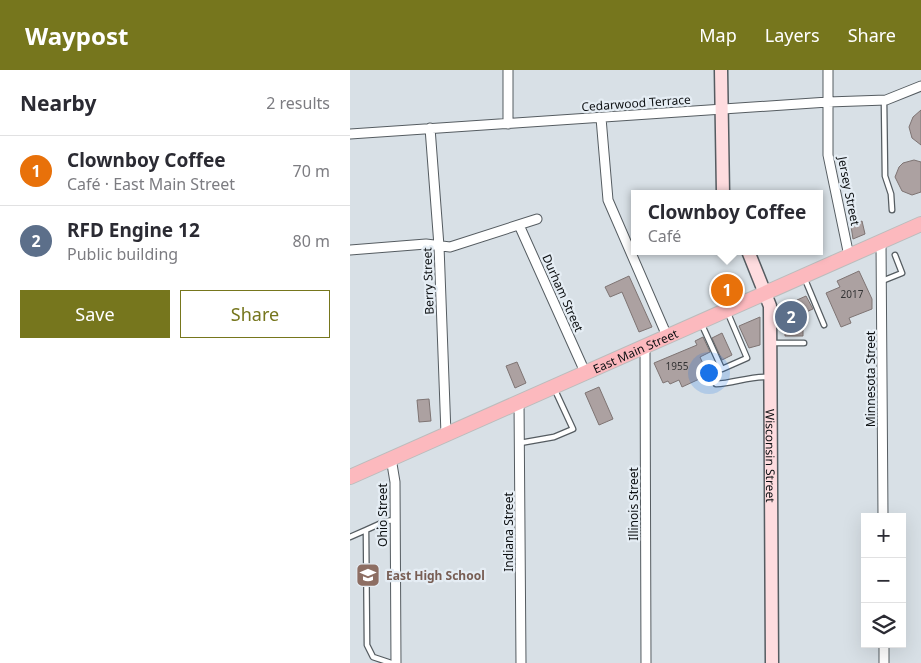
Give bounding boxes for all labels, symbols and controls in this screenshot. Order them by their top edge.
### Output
text: Waypost [25,19,128,52]
text: Map [699,23,737,47]
text: Layers [765,23,820,47]
text: Share [848,23,896,47]
text: Nearby [20,89,96,117]
street label: Cedarwood Terrace [581,91,691,115]
text: 2 results [266,92,330,114]
text: Clownboy Coffee [67,147,226,173]
street label: Jersey Street [834,154,864,228]
text: 1 [31,160,41,182]
text: 70 m [293,160,330,182]
text: Café · East Main Street [67,173,235,195]
popup [631,190,823,255]
text: Clownboy Coffee [648,199,806,225]
text: RFD Engine 12 [67,217,200,243]
text: Café [648,225,681,247]
text: 2 [31,230,41,252]
text: 80 m [293,230,330,252]
text: Public building [67,243,178,265]
street label: Berry Street [418,246,438,315]
street label: Durham Street [538,252,588,335]
pin: 1 [711,271,743,309]
house number: 2017 [841,287,864,301]
button: Save [20,290,170,338]
button: Share [180,290,330,338]
pin: 2 [775,298,807,336]
street label: East Main Street [590,324,681,377]
street label: Minnesota Street [862,330,879,427]
house number: 1955 [666,359,689,373]
your location [696,360,722,386]
street label: Wisconsin Street [762,409,780,503]
street label: Illinois Street [625,467,642,541]
street label: Ohio Street [374,482,391,547]
street label: Indiana Street [500,492,517,572]
map controls [861,513,906,648]
button: + [861,513,906,558]
button: − [861,558,906,603]
school or university icon: East High School [355,562,381,588]
place label: East High School [386,567,485,584]
button: layers [861,603,906,648]

